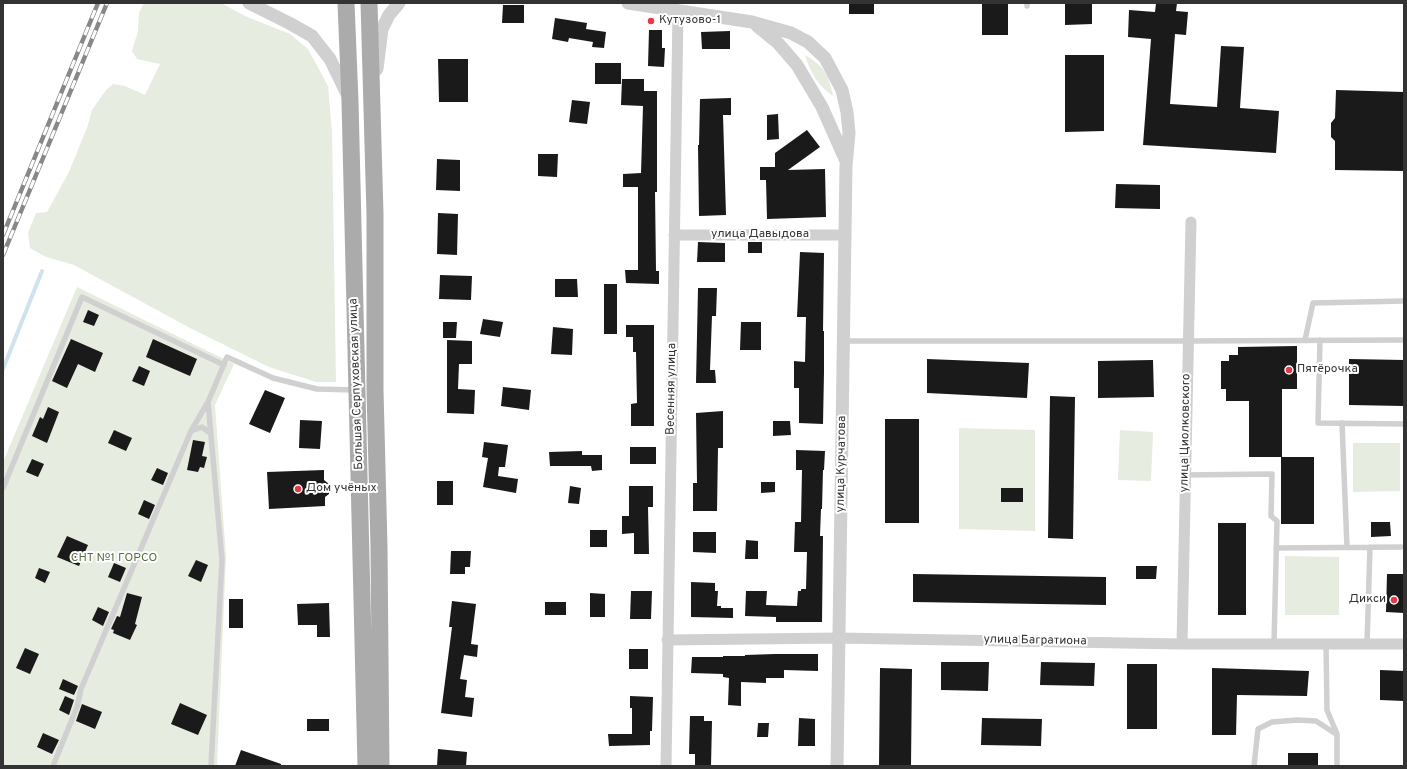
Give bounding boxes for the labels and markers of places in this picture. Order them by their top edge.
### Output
place label: Кутузово-1 [659,14,721,28]
marker: Кутузово-1 [646,16,656,26]
place label: Пятёрочка [1297,363,1358,377]
marker: Пятёрочка [1284,365,1294,375]
place label: Дом учёных [306,482,377,496]
marker: Дом учёных [293,484,303,494]
place label: Дикси [1349,593,1386,607]
marker: Дикси [1389,595,1399,605]

